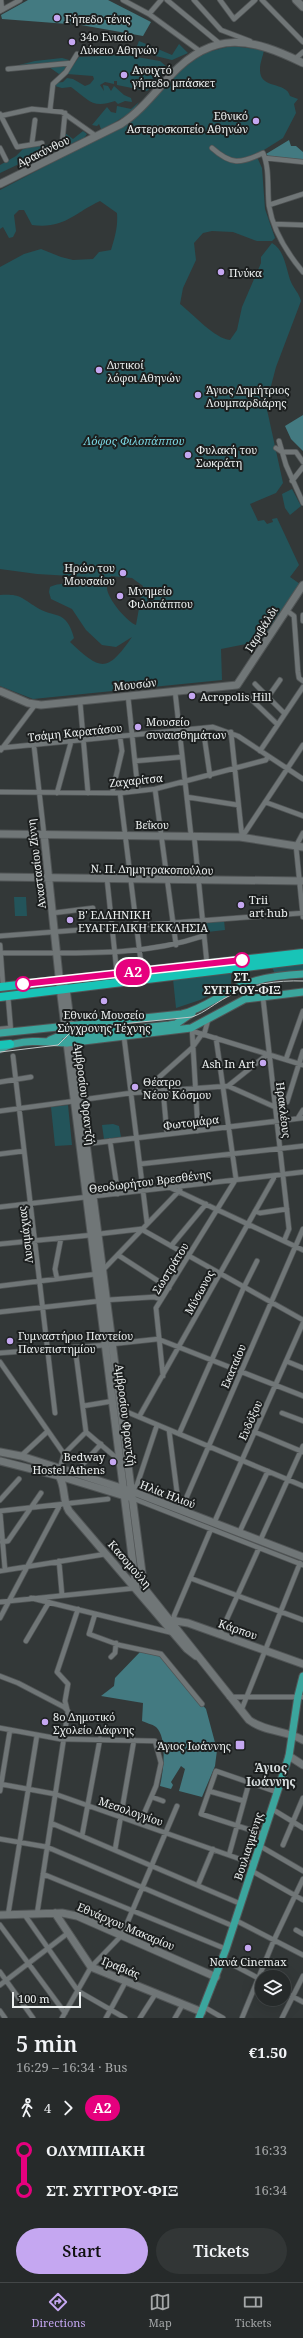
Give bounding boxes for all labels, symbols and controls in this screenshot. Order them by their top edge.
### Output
place label: Γήπεδο τένις [65,11,130,26]
marker: Γήπεδο τένις [52,13,62,23]
place label: 34ο Ενιαίο Λύκειο Αθηνών [80,29,158,57]
marker: 34ο Ενιαίο Λύκειο Αθηνών [67,37,77,47]
place label: Ανοιχτό γήπεδο μπάσκετ [131,62,216,90]
marker: Ανοιχτό γήπεδο μπάσκετ [119,70,129,80]
place label: Εθνικό Αστεροσκοπείο Αθηνών [127,108,248,136]
marker: Εθνικό Αστεροσκοπείο Αθηνών [251,116,261,126]
street label: Αρακύνθου [14,132,72,170]
place label: Πνύκα [229,265,262,280]
marker: Πνύκα [216,267,226,277]
place label: Δυτικοί λόφοι Αθηνών [107,357,181,385]
marker: Δυτικοί λόφοι Αθηνών [94,365,104,375]
place label: Άγιος Δημήτριος Λουμπαρδιάρης [206,382,290,410]
marker: Άγιος Δημήτριος Λουμπαρδιάρης [193,390,203,400]
park label: Λόφος Φιλοπάππου [83,433,184,448]
place label: Φυλακή του Σωκράτη [196,442,257,470]
marker: Φυλακή του Σωκράτη [183,450,193,460]
place label: Ηρώο του Μουσαίου [64,560,115,588]
marker: Ηρώο του Μουσαίου [118,568,128,578]
place label: Μνημείο Φιλοπάππου [128,583,193,611]
marker: Μνημείο Φιλοπάππου [115,591,125,601]
street label: Γαριβάλδι [241,603,281,655]
street label: Μουσών [113,674,158,694]
place label: Acropolis Hill [200,689,272,704]
marker: Acropolis Hill [187,691,197,701]
place label: Μουσείο συναισθημάτων [146,714,227,742]
street label: Τσάμη Καρατάσου [27,720,123,744]
marker: Μουσείο συναισθημάτων [133,722,143,732]
street label: Ζαχαρίτσα [109,770,163,790]
street label: Βεΐκου [135,817,169,832]
street label: Αναστασίου Ζίννη [23,818,49,910]
street label: Ν. Π. Δημητρακοπούλου [90,860,214,878]
place label: Trii art hub [249,892,288,920]
marker: Trii art hub [236,900,246,910]
place label: Β' ΕΛΛΗΝΙΚΗ ΕΥΑΓΓΕΛΙΚΗ ΕΚΚΛΗΣΙΑ [78,907,208,935]
marker: Β' ΕΛΛΗΝΙΚΗ ΕΥΑΓΓΕΛΙΚΗ ΕΚΚΛΗΣΙΑ [65,915,75,925]
marker: ΣΤ. ΣΥΓΓΡΟΥ-ΦΙΞ [234,952,250,968]
line badge: Α2 [115,959,151,985]
text: Α2 [124,962,142,981]
place label: ΣΤ. ΣΥΓΓΡΟΥ-ΦΙΞ [203,969,281,997]
unlabelled marker [15,976,31,992]
marker: Εθνικό Μουσείο Σύγχρονης Τέχνης [99,996,109,1006]
place label: Εθνικό Μουσείο Σύγχρονης Τέχνης [58,1007,150,1035]
street label: Αμβροσίου Φραντζή [71,1042,99,1146]
place label: Ash In Art [202,1056,255,1071]
marker: Ash In Art [258,1058,268,1068]
place label: Θέατρο Νέου Κόσμου [143,1074,211,1102]
street label: Ηρακλέους [273,1081,295,1139]
marker: Θέατρο Νέου Κόσμου [130,1082,140,1092]
street label: Φωτομάρα [162,1111,220,1133]
street label: Θεοδωρήτου Βρεσθένης [88,1166,212,1196]
street label: Λυσιμάχιας [14,1205,36,1265]
street label: Σωστράτου [148,1239,192,1297]
street label: Μύσωνος [181,1267,217,1317]
place label: Γυμναστήριο Παντείου Πανεπιστημίου [18,1328,133,1356]
marker: Γυμναστήριο Παντείου Πανεπιστημίου [5,1336,15,1346]
street label: Εκαταίου [217,1341,249,1391]
street label: Αμβροσίου Φραντζή [112,1363,140,1467]
street label: Ευδόξου [235,1398,265,1442]
place label: Bedway Hostel Athens [32,1449,106,1477]
marker: Bedway Hostel Athens [108,1457,118,1467]
street label: Ηλία Ηλιού [138,1477,198,1511]
street label: Κασομούλη [105,1537,155,1591]
street label: Κάρπου [216,1615,260,1643]
place label: 8ο Δημοτικό Σχολείο Δάφνης [53,1709,134,1737]
marker: 8ο Δημοτικό Σχολείο Δάφνης [40,1717,50,1727]
place label: Άγιος Ιωάννης [157,1738,231,1753]
marker: Άγιος Ιωάννης [234,1739,246,1751]
district label: Άγιος Ιωάννης [246,1759,296,1790]
street label: Μεσολογγίου [97,1793,165,1829]
street label: Βουλιαγμένης [230,1810,266,1882]
street label: Εθνάρχου Μακαρίου [75,1899,177,1953]
marker: Νανά Cinemax [243,1943,253,1953]
street label: Γραβιάς [100,1953,142,1981]
place label: Νανά Cinemax [209,1954,287,1969]
map controls [255,1970,291,2006]
button: layers [255,1970,291,2006]
scale bar [12,1990,81,2009]
text: 100 m [18,1991,50,2006]
text: 5 min [16,2028,77,2058]
text: €1.50 [249,2042,287,2062]
text: 16:29 – 16:34 · Bus [16,2058,127,2076]
icon: walk [16,2097,38,2119]
icon: forward [57,2097,79,2119]
text: Α2 [93,2098,112,2117]
text: 4 [44,2099,51,2117]
text: ΟΛΥΜΠΙΑΚΗ [46,2140,145,2160]
text: 16:33 [254,2141,287,2159]
text: ΣΤ. ΣΥΓΓΡΟΥ-ΦΙΞ [46,2180,178,2200]
text: 16:34 [254,2181,287,2199]
button: Start [16,2228,148,2274]
button: Tickets [156,2228,287,2274]
tab: Directions [32,2291,85,2330]
tab: Map [148,2291,172,2330]
tab: Tickets [235,2291,271,2330]

